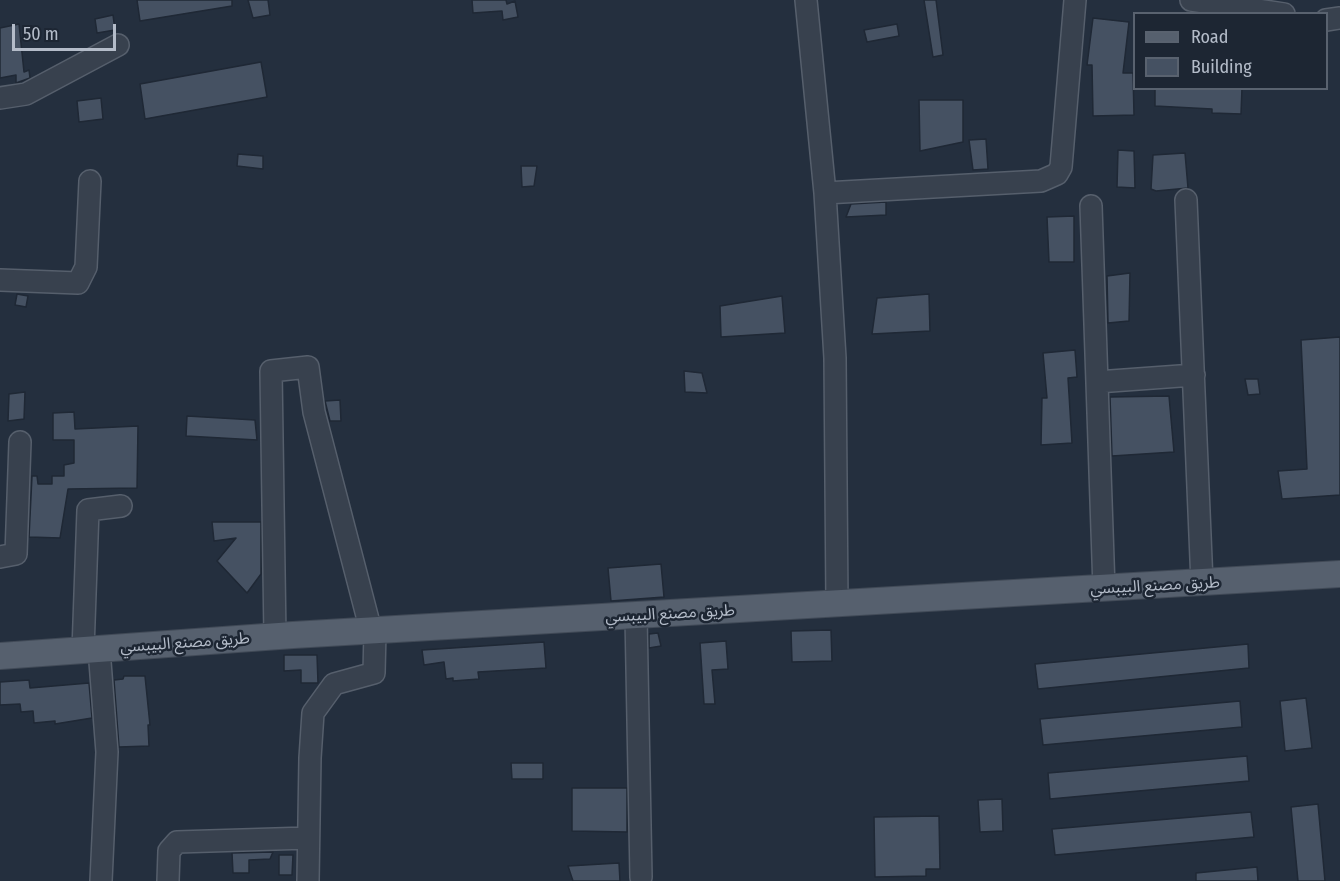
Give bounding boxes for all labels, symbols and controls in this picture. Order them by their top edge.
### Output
scale bar [15,12,118,50]
legend [1133,12,1328,90]
text: 50 m [23,23,59,45]
text: Road [1191,26,1228,48]
text: Building [1191,56,1252,78]
street label: طريق مصنع البيبسي [1090,573,1220,599]
street label: طريق مصنع البيبسي [605,601,735,627]
street label: طريق مصنع البيبسي [120,629,250,657]

